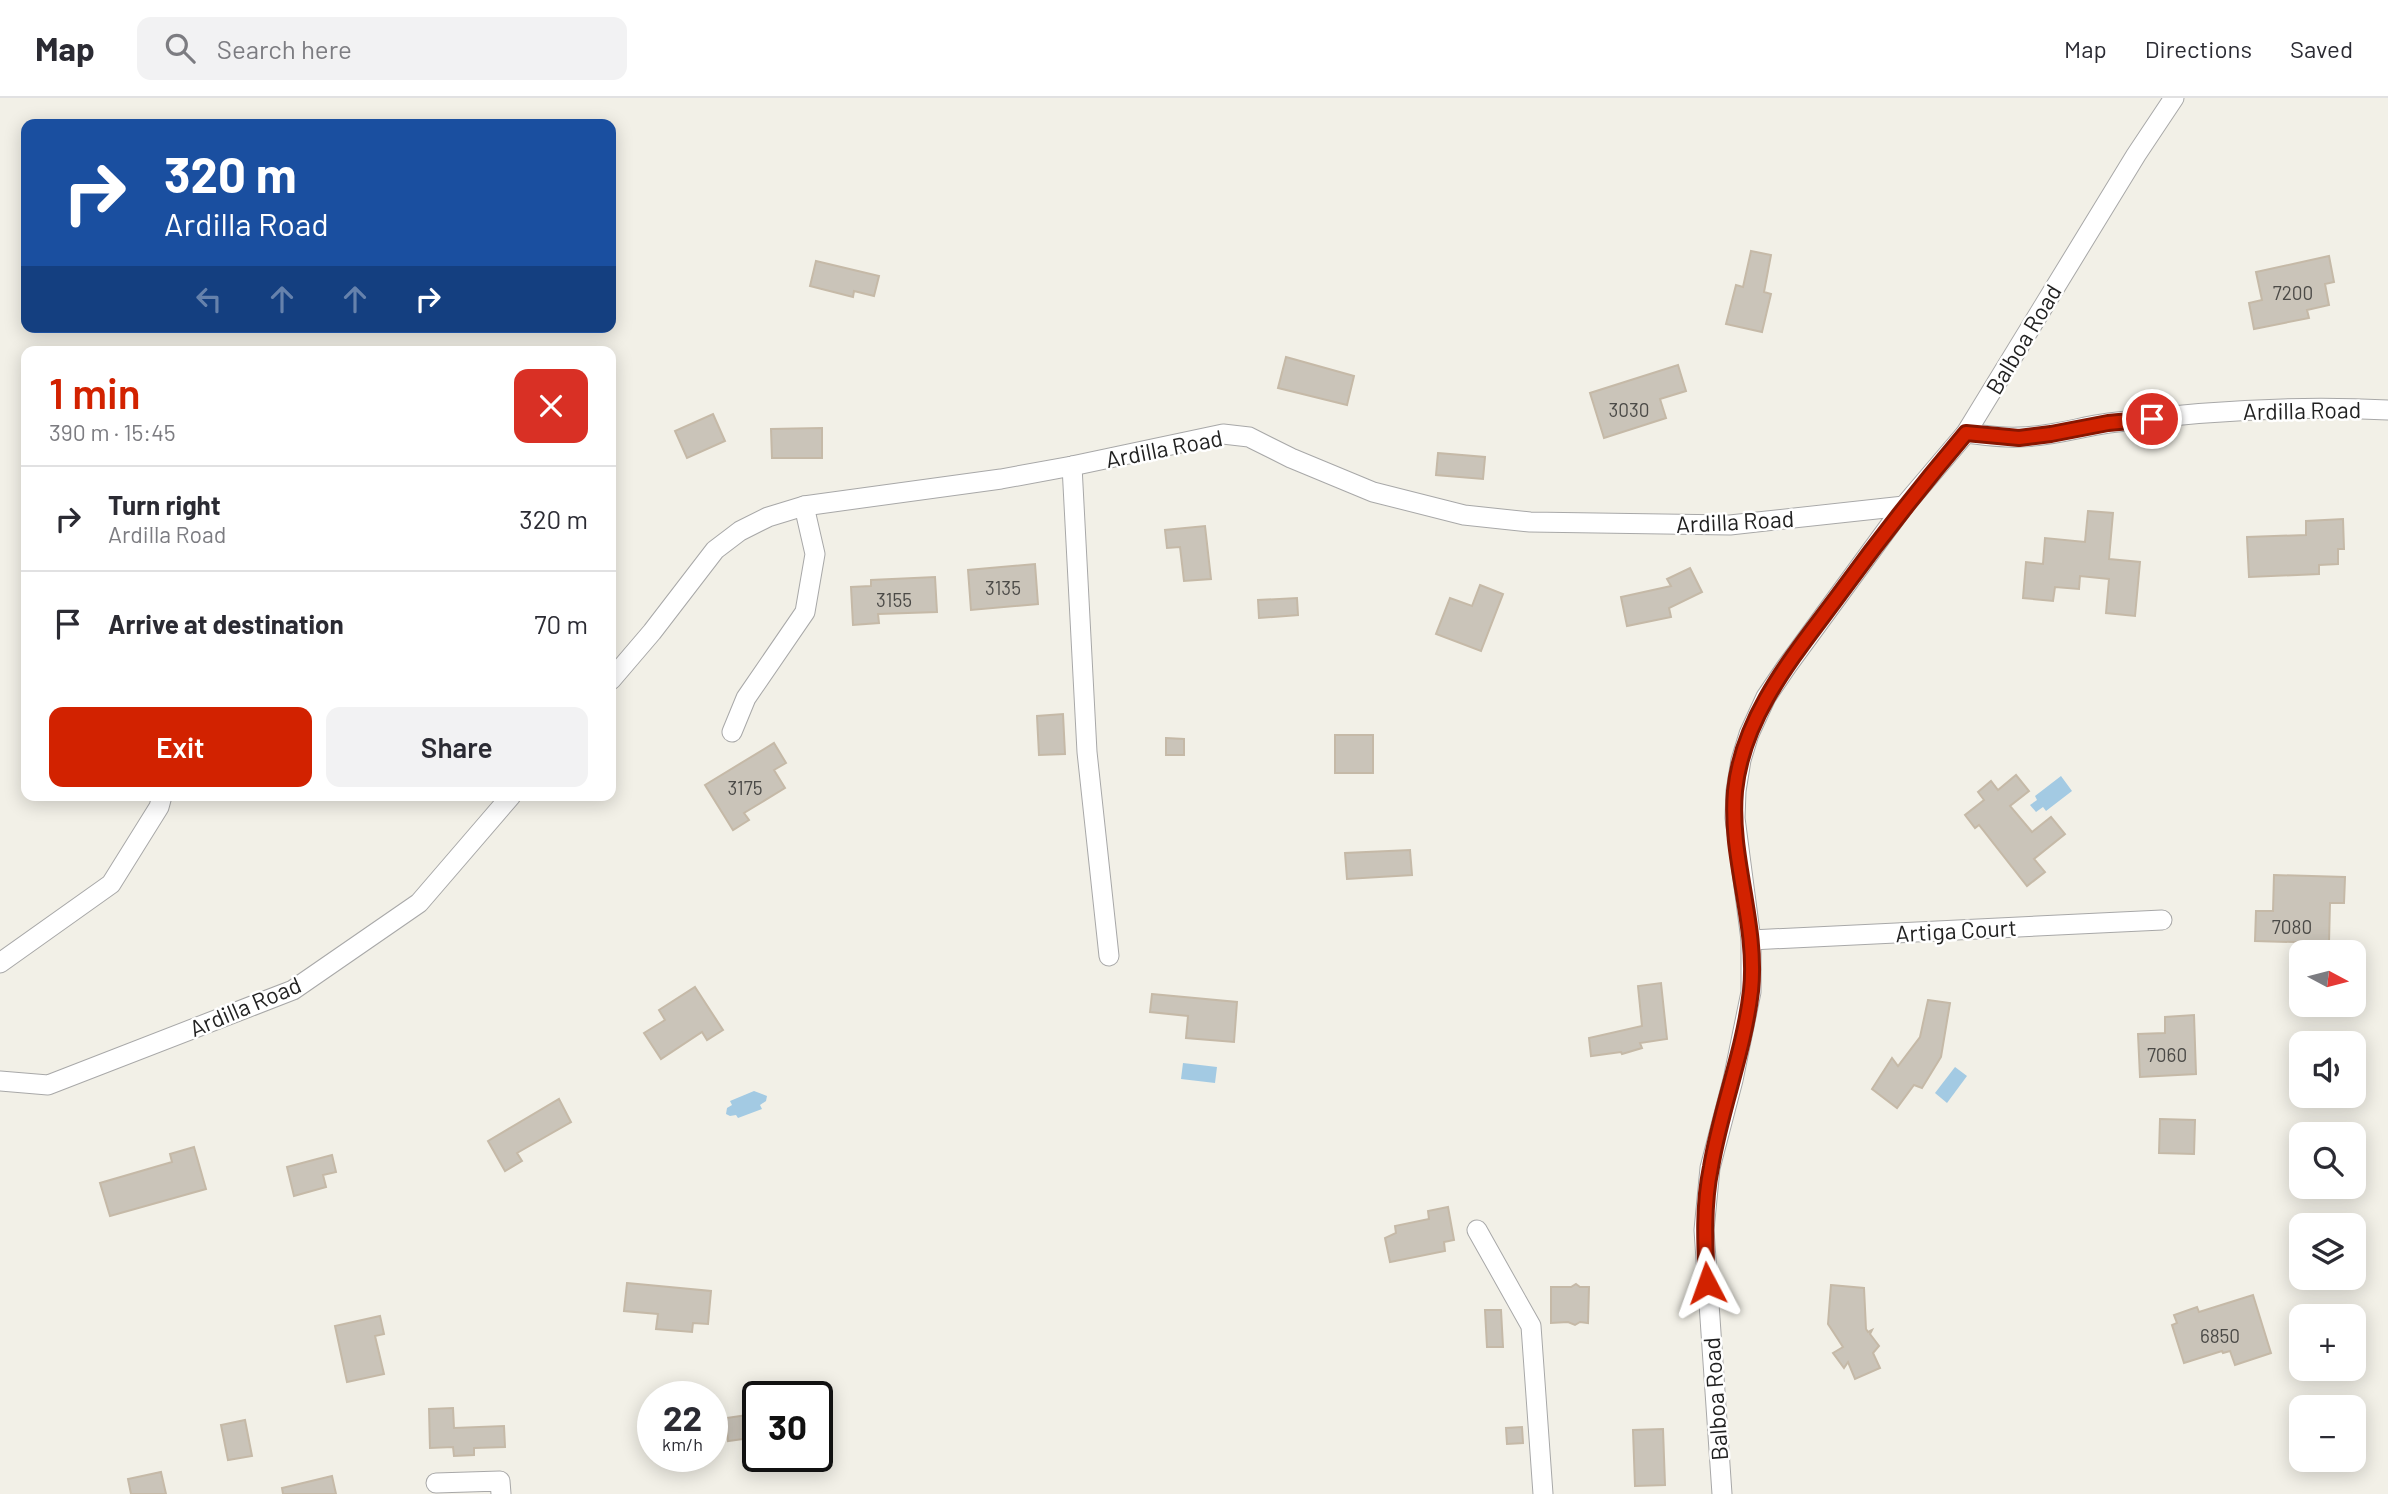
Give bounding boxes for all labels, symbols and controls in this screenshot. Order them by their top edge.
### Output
search box [137,17,627,80]
text: Map [35,28,95,68]
icon: search [161,29,199,67]
text: Search here [217,33,352,64]
text: Map [2064,34,2107,63]
text: Directions [2145,34,2252,63]
text: Saved [2290,34,2353,63]
text: 320 m [164,144,297,203]
icon: right [49,147,140,238]
text: Ardilla Road [164,204,329,242]
street label: Balboa Road [1979,279,2067,399]
icon: left [190,280,228,318]
icon: ahead [263,280,301,318]
icon: ahead [336,280,374,318]
icon: right [409,280,447,318]
house number: 7200 [2273,281,2313,304]
text: 1 min [49,367,141,417]
button: close [514,369,588,443]
pin [2122,389,2182,449]
street label: Ardilla Road [2243,395,2361,425]
house number: 3030 [1608,398,1650,421]
icon: arrive [2133,400,2171,438]
text: 390 m · 15:45 [49,418,176,446]
street label: Ardilla Road [1103,423,1225,473]
text: Turn right [108,489,221,520]
icon: right [49,500,87,538]
text: 320 m [519,503,588,534]
street label: Ardilla Road [1675,504,1795,538]
text: Ardilla Road [108,520,226,548]
house number: 3135 [985,576,1021,599]
house number: 3155 [876,588,912,611]
icon: arrive [49,605,87,643]
text: Arrive at destination [108,608,344,639]
text: 70 m [534,608,588,639]
button: Exit [49,707,312,787]
button: Share [326,707,588,787]
house number: 3175 [727,776,763,799]
street label: Artiga Court [1895,913,2017,947]
house number: 7080 [2272,915,2312,938]
north arrow [2289,940,2366,1017]
map controls [2289,940,2366,1472]
street label: Ardilla Road [185,970,305,1042]
button: sound [2289,1031,2366,1108]
house number: 7060 [2147,1043,2187,1066]
button: search [2289,1122,2366,1199]
button: layers [2289,1213,2366,1290]
position arrow [1670,1246,1744,1320]
button: + [2289,1304,2366,1381]
house number: 6850 [2200,1324,2240,1347]
street label: Balboa Road [1697,1336,1733,1462]
speed limit sign: 30 [742,1381,833,1472]
button: − [2289,1395,2366,1472]
text: 22 [663,1396,702,1438]
text: km/h [662,1433,703,1455]

